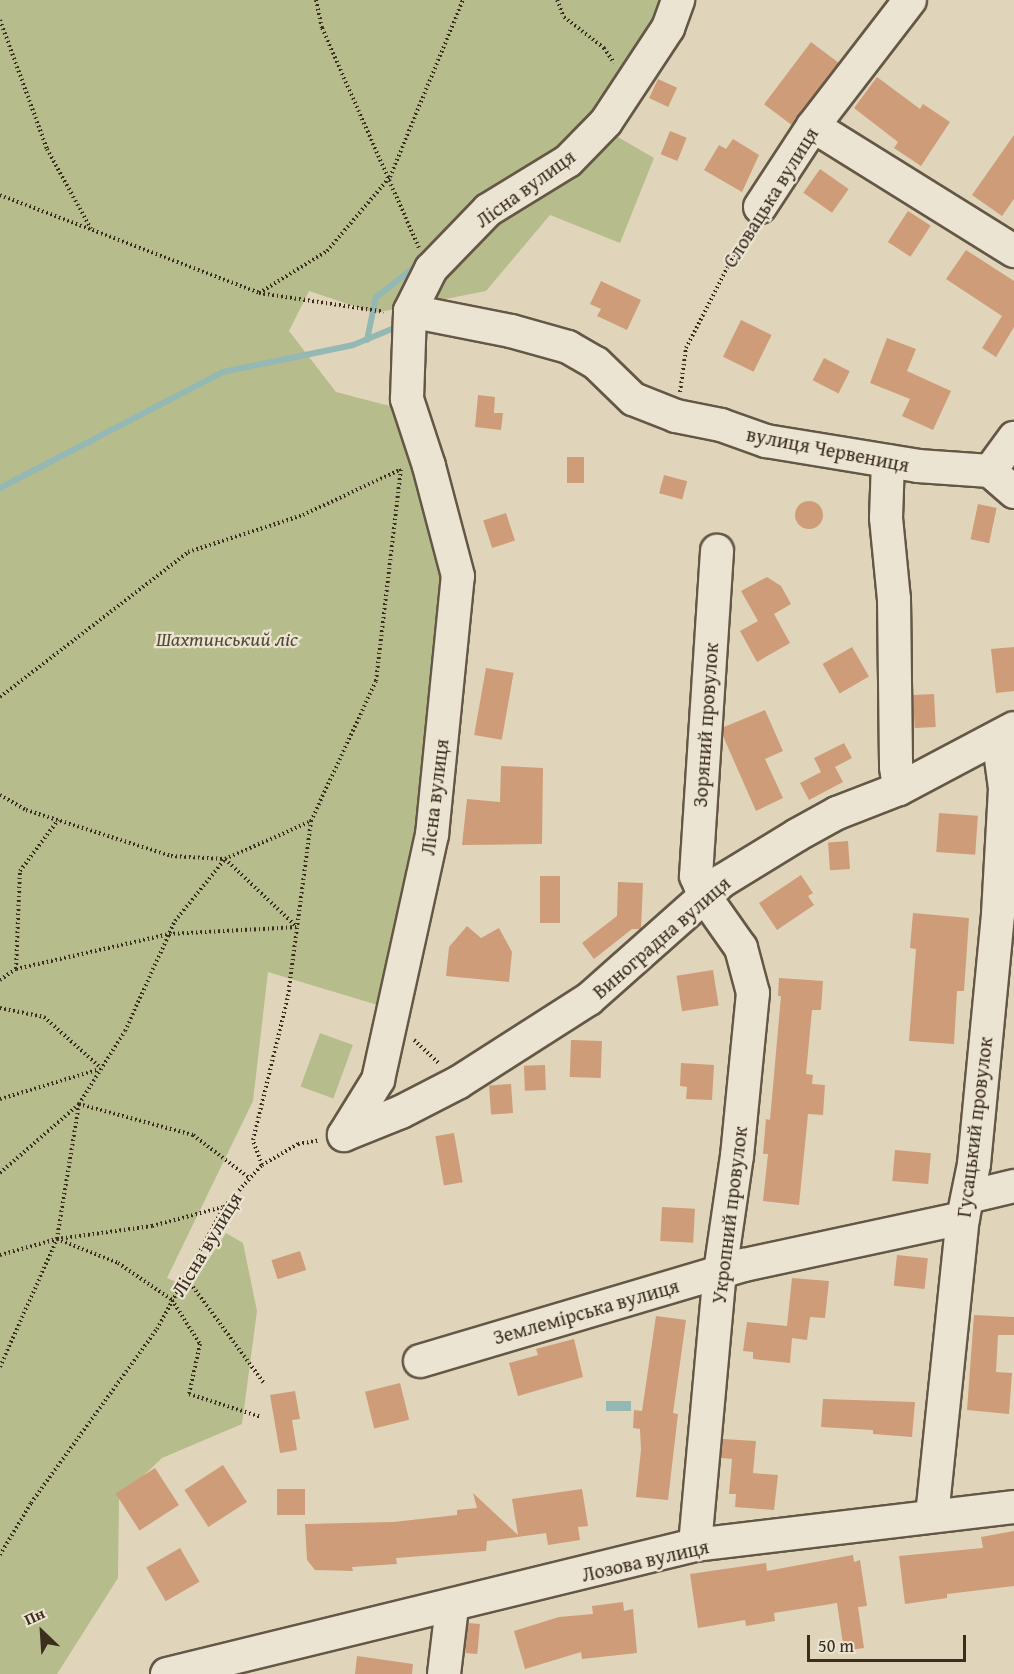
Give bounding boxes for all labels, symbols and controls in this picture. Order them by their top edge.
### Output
street label: Словацька вулиця [717,122,823,272]
street label: Лісна вулиця [471,144,579,232]
street label: вулиця Червениця [745,421,911,477]
park label: Шахтинський ліс [156,626,298,650]
street label: Зоряний провулок [687,642,723,808]
street label: Лісна вулиця [415,737,453,857]
street label: Виноградна вулиця [587,871,735,1003]
street label: Гусацький провулок [951,1035,997,1219]
street label: Укропний провулок [706,1125,752,1305]
street label: Лісна вулиця [166,1188,246,1300]
street label: Землемірська вулиця [490,1273,682,1349]
street label: Лозова вулиця [579,1534,711,1586]
text: Пн [20,1600,49,1631]
north arrow [12,1602,72,1662]
scale bar [810,1623,969,1661]
text: 50 m [818,1632,854,1659]

